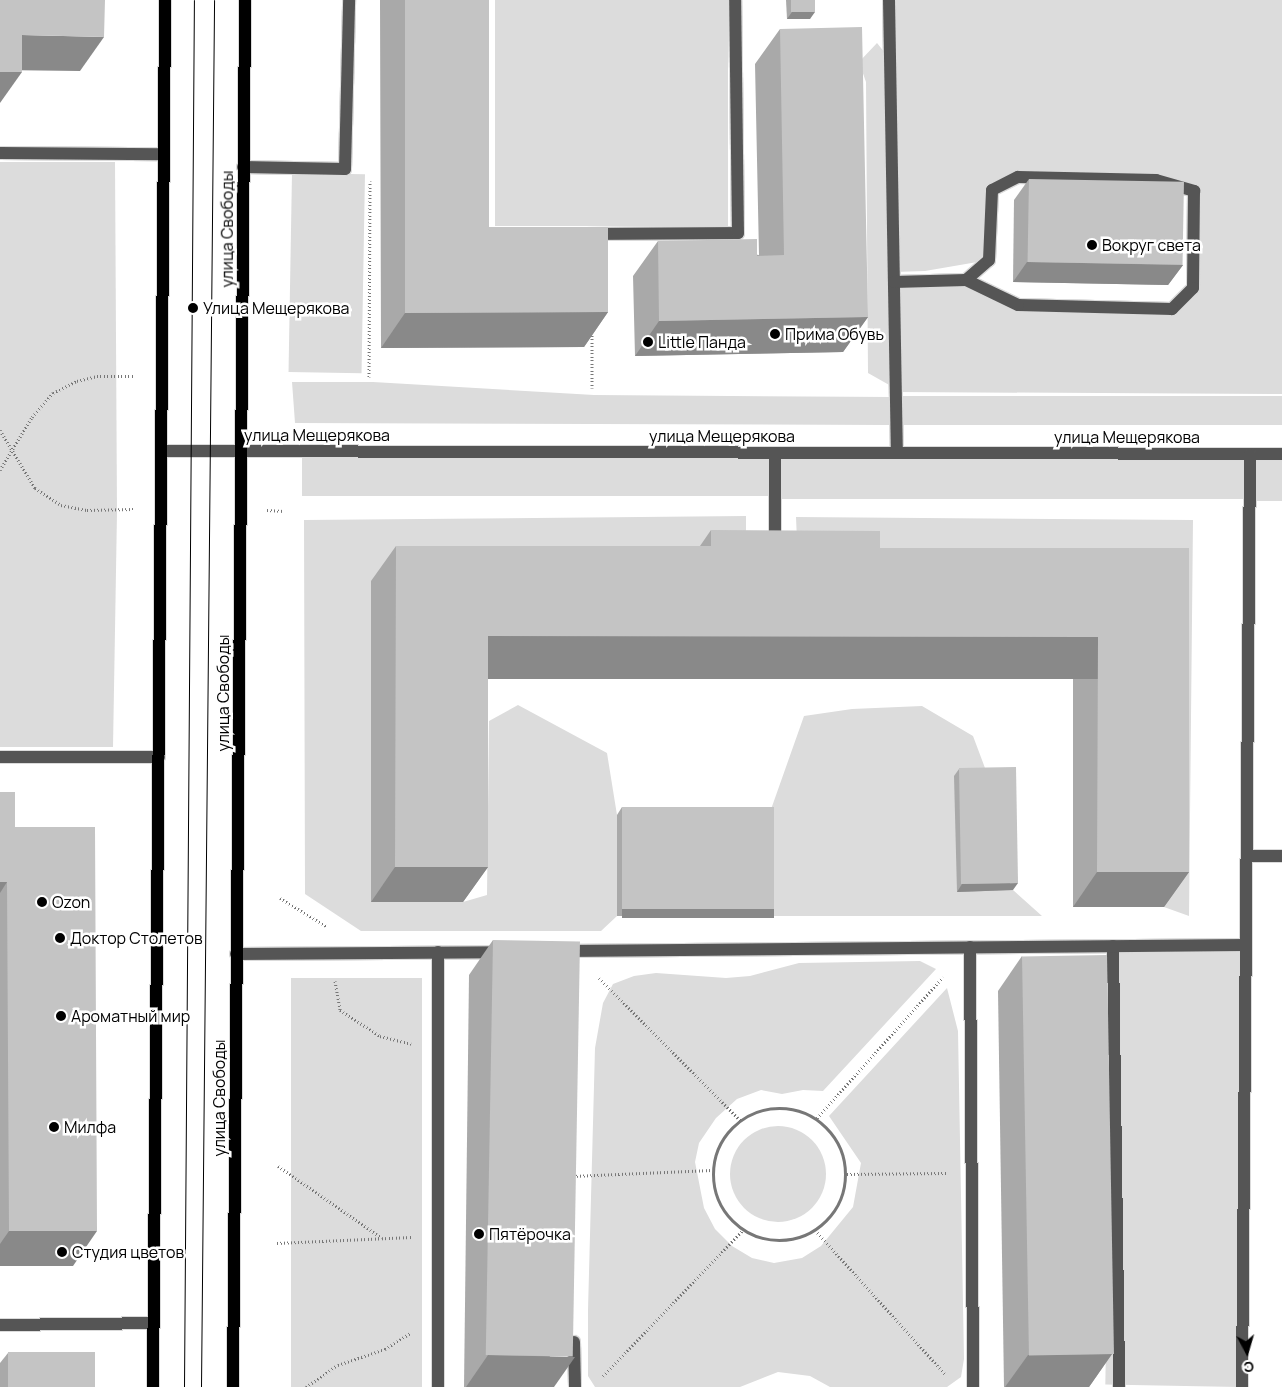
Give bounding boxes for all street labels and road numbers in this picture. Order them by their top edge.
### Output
street label: улица Свободы [217,171,237,287]
street label: улица Мещерякова [244,425,390,445]
street label: улица Мещерякова [649,426,795,446]
street label: улица Мещерякова [1054,427,1200,447]
street label: улица Свободы [213,635,233,751]
street label: улица Свободы [209,1040,229,1156]

